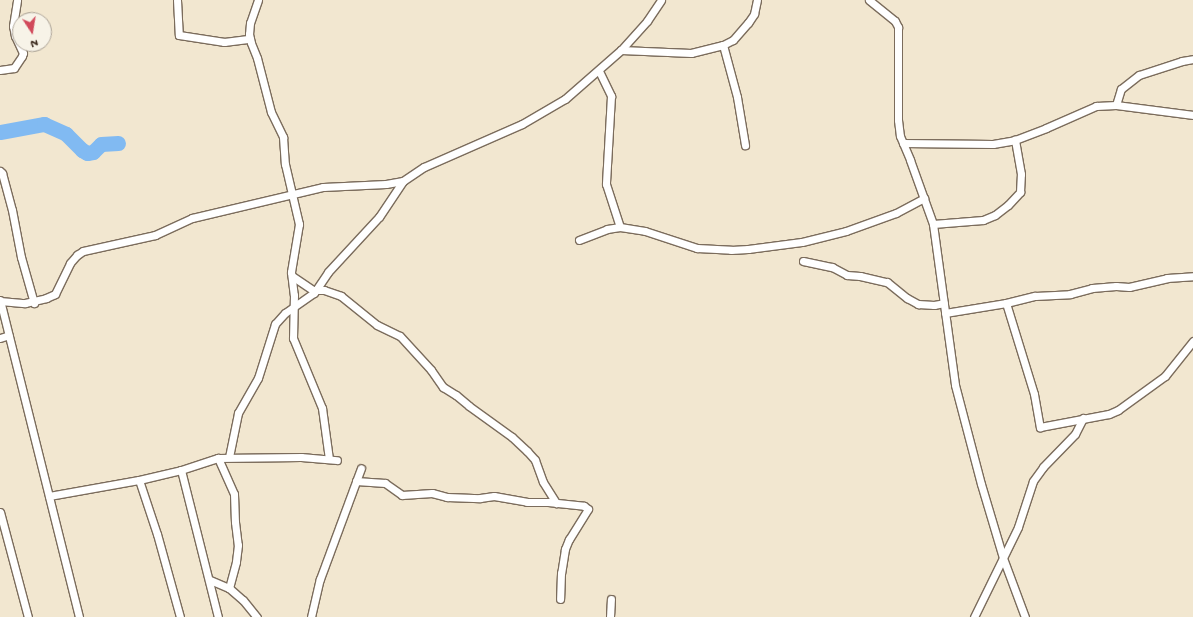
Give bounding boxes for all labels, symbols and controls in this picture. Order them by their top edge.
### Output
north arrow [12,12,52,52]
text: N [30,36,39,49]

